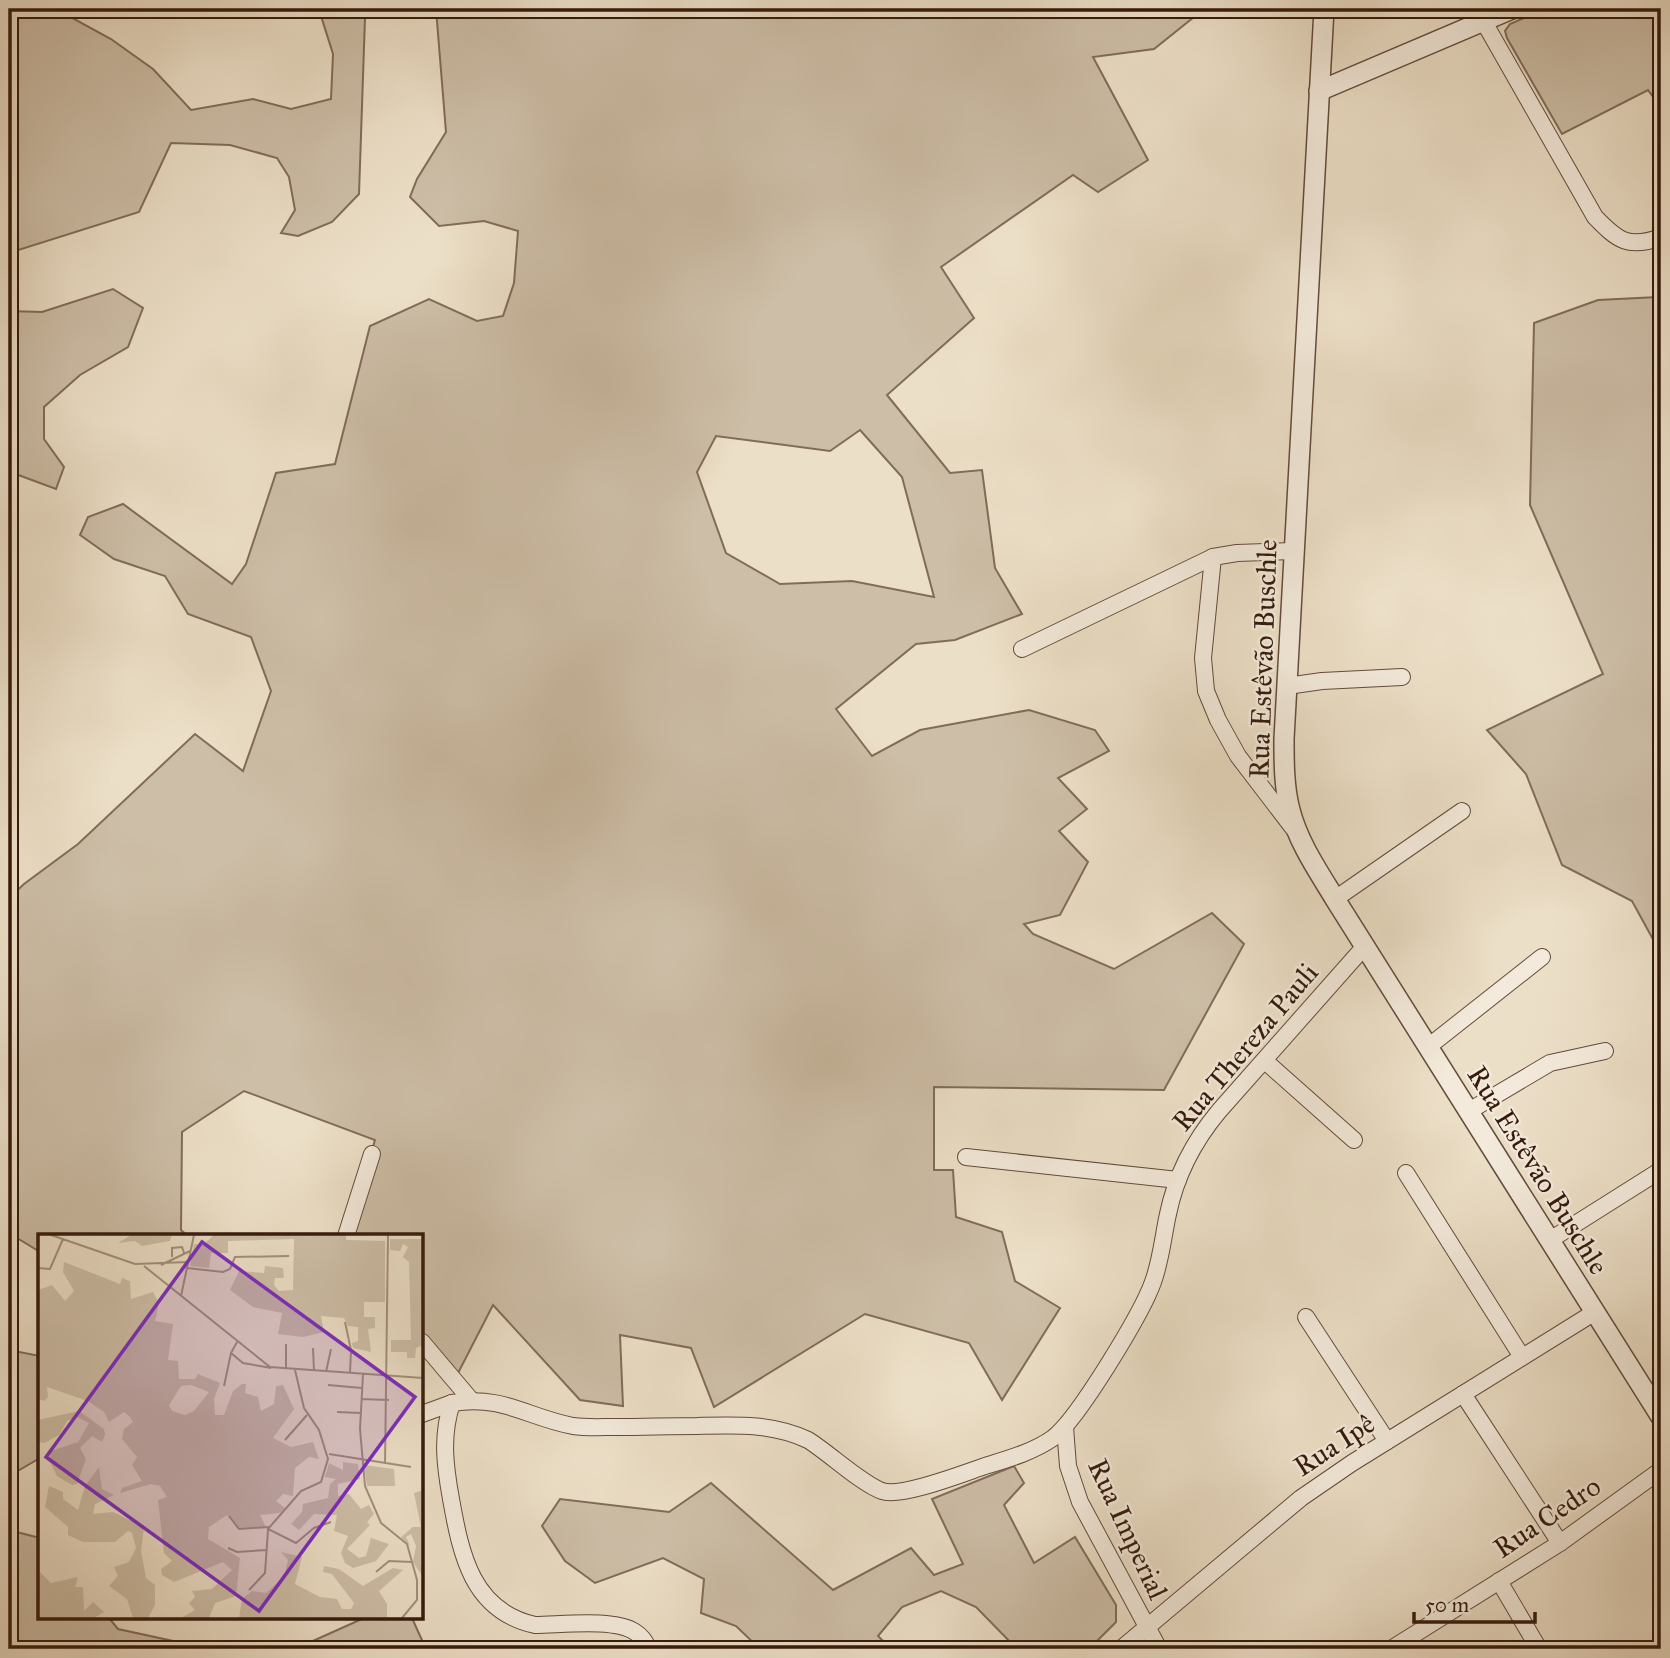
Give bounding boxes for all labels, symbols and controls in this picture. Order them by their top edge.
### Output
street label: Rua Estêvão Buschle [1241,539,1285,779]
street label: Rua Thereza Pauli [1164,956,1326,1138]
street label: Rua Estêvão Buschle [1460,1059,1616,1281]
inset map [38,1234,424,1620]
street label: Rua Ipê [1287,1406,1381,1484]
street label: Rua Imperial [1080,1453,1176,1605]
street label: Rua Cedro [1487,1468,1607,1566]
scale bar [1414,1581,1535,1625]
text: 50 m [1425,1592,1470,1618]

